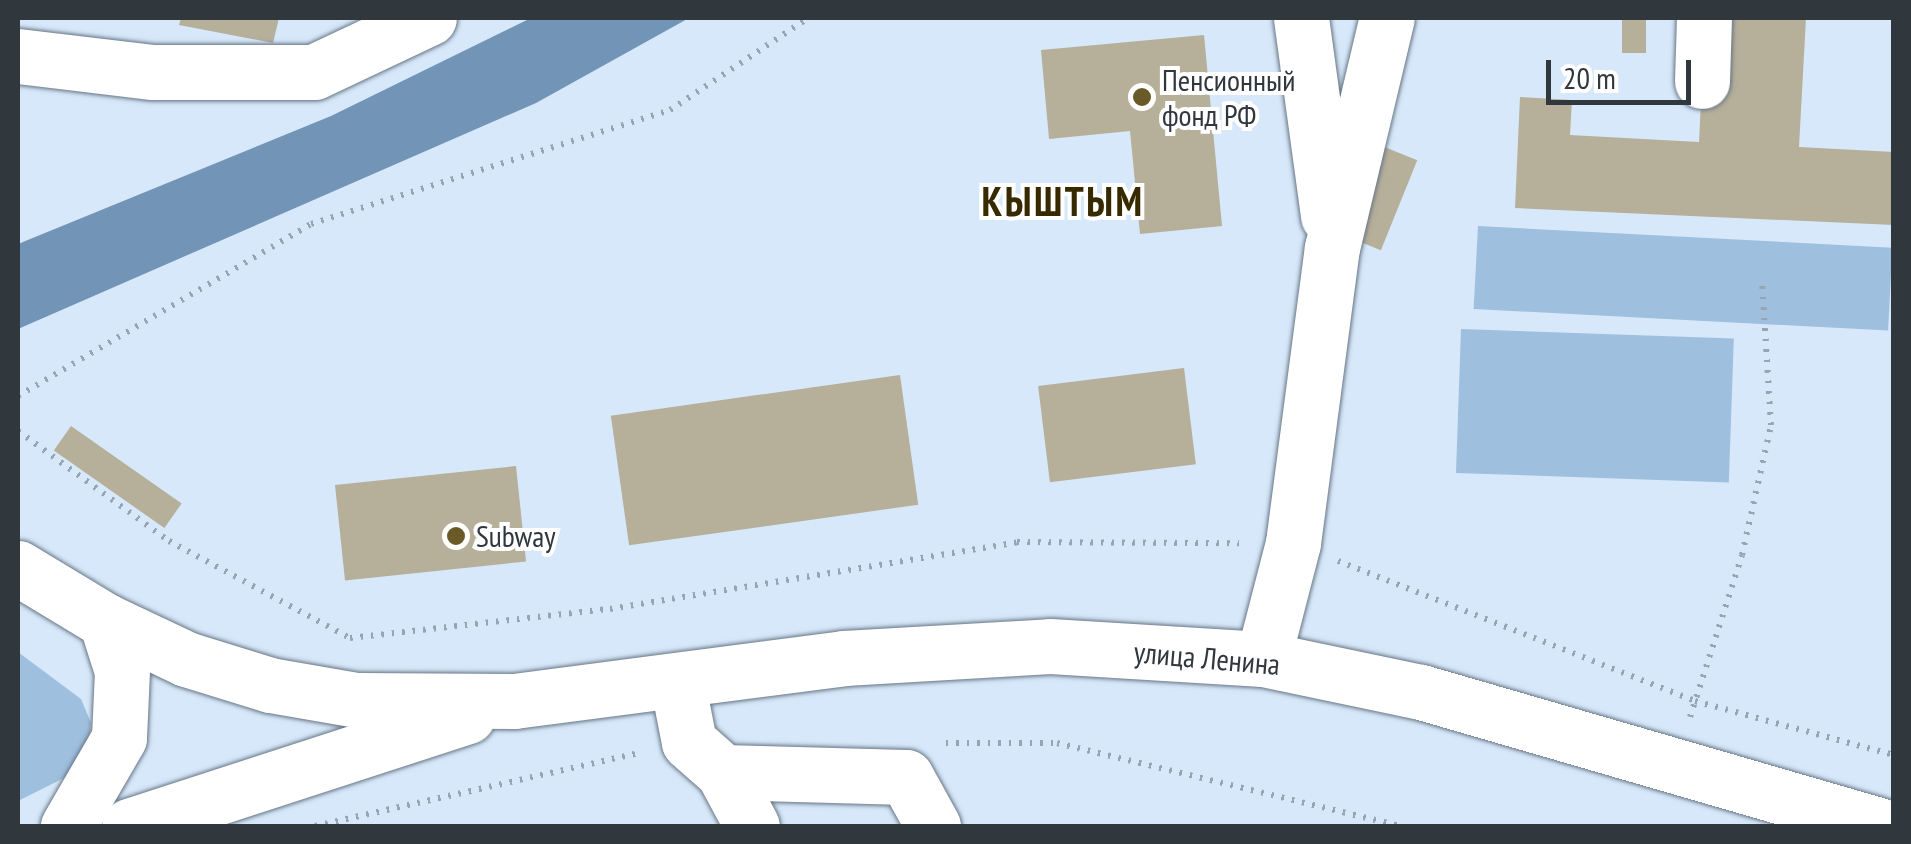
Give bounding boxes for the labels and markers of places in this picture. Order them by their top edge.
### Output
place label: Пенсионный фонд РФ [1162,62,1295,132]
marker: Пенсионный фонд РФ [1131,86,1153,108]
place label: Subway [476,518,556,554]
marker: Subway [445,525,467,547]

